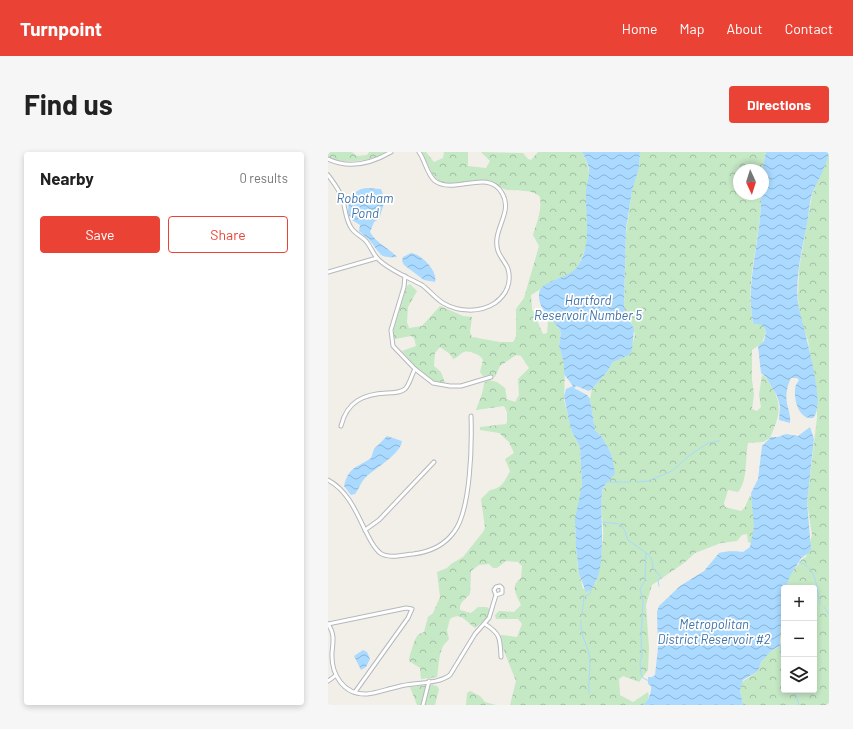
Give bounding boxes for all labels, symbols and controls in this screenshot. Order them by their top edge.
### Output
text: Turnpoint [20,17,102,40]
text: Home [622,20,658,37]
text: Map [680,20,704,37]
text: About [726,20,763,37]
text: Contact [785,20,833,37]
button: Directions [729,86,829,123]
text: Find us [24,87,113,121]
north arrow [733,164,769,200]
text: Nearby [40,168,94,188]
text: 0 results [239,170,288,186]
water label: Robotham Pond [337,190,393,221]
button: Save [40,216,160,253]
button: Share [168,216,288,253]
water label: Hartford Reservoir Number 5 [534,292,642,323]
map controls [781,585,817,693]
button: + [781,585,817,621]
water label: Metropolitan District Reservoir #2 [657,616,771,647]
button: − [781,621,817,657]
button: layers [781,657,817,693]

